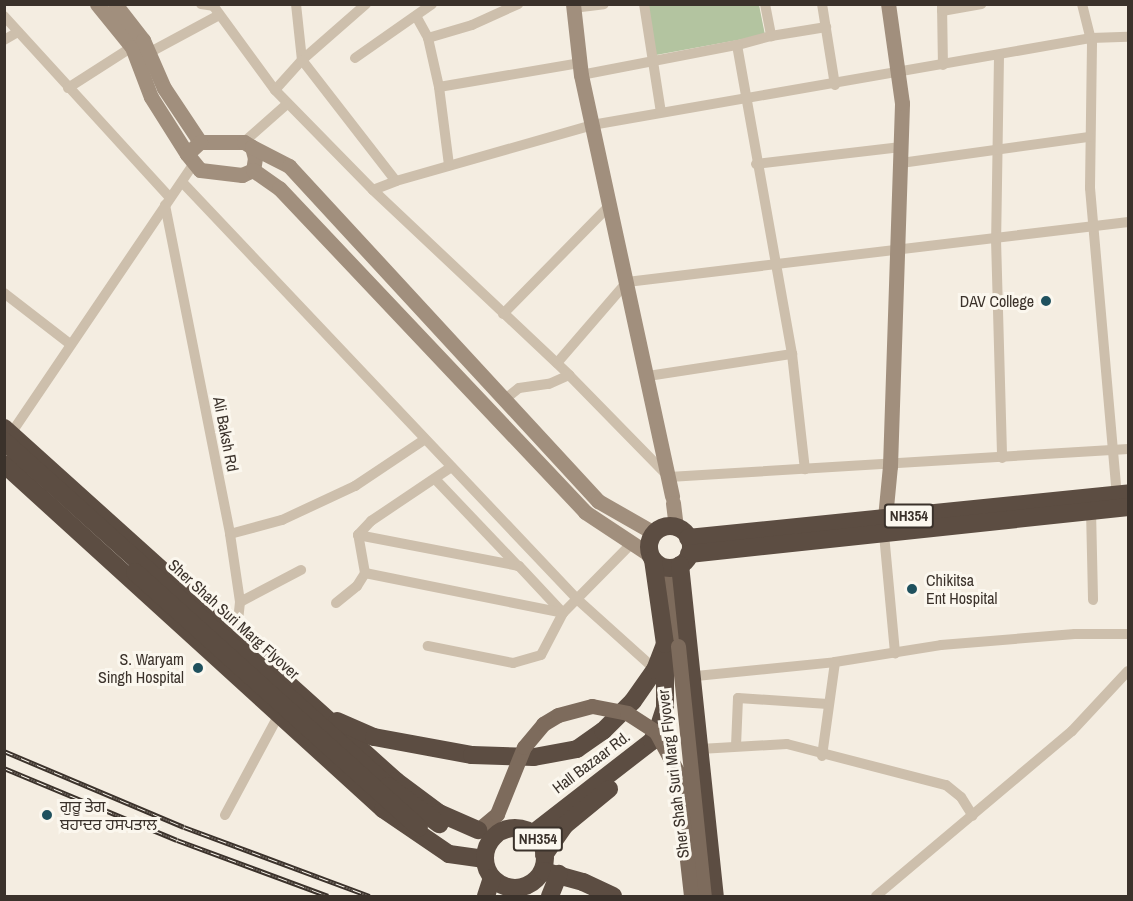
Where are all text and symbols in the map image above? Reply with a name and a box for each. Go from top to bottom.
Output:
place label: DAV College [960,291,1034,311]
marker: DAV College [1039,294,1053,308]
street label: Ali Baksh Rd [209,395,243,473]
road number: NH354 [884,504,934,528]
street label: Sher Shah Suri Marg Flyover [164,555,304,683]
place label: Chikitsa Ent Hospital [926,570,997,608]
marker: Chikitsa Ent Hospital [903,580,921,598]
place label: S. Waryam Singh Hospital [98,649,184,687]
marker: S. Waryam Singh Hospital [189,659,207,677]
street label: Sher Shah Suri Marg Flyover [653,689,693,859]
street label: Hall Bazaar Rd. [549,727,633,797]
place label: ਗੁਰੂ ਤੇਗ ਬਹਾਦਰ ਹਸਪਤਾਲ [60,796,157,834]
marker: ਗੁਰੂ ਤੇਗ ਬਹਾਦਰ ਹਸਪਤਾਲ [38,806,56,824]
road number: NH354 [512,827,564,851]

